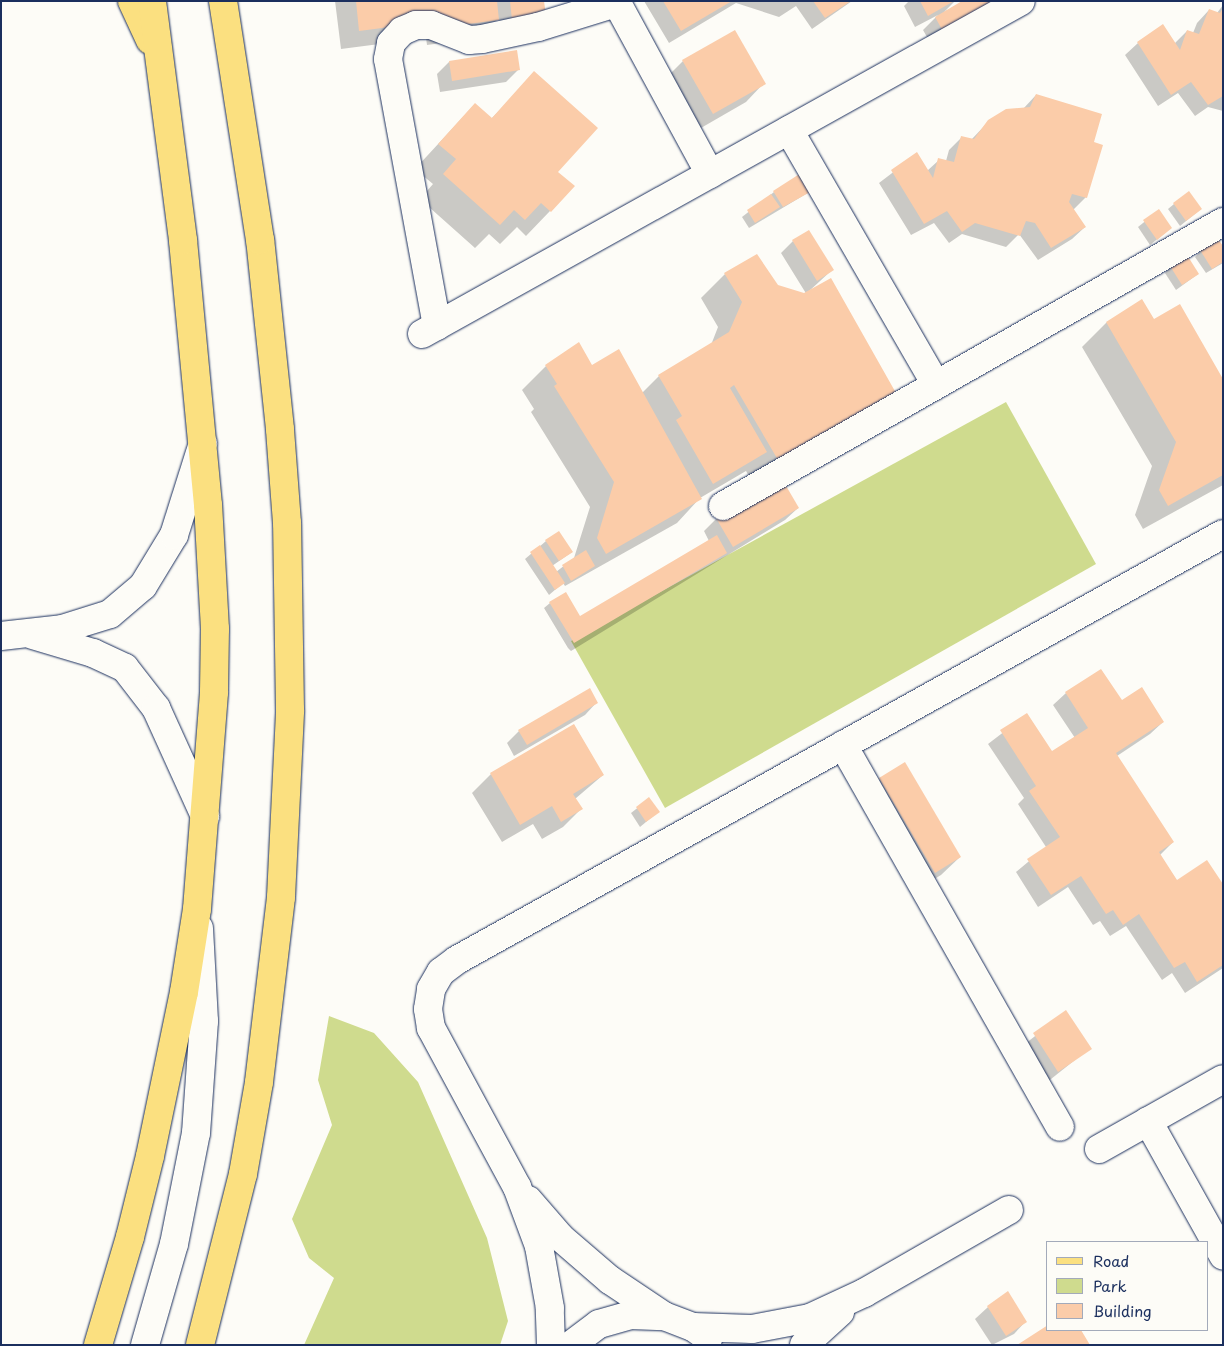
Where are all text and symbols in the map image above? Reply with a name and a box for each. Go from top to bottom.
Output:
legend [1046,1241,1209,1331]
text: Road [1093,1249,1129,1272]
text: Park [1093,1274,1127,1297]
text: Building [1093,1299,1152,1322]

